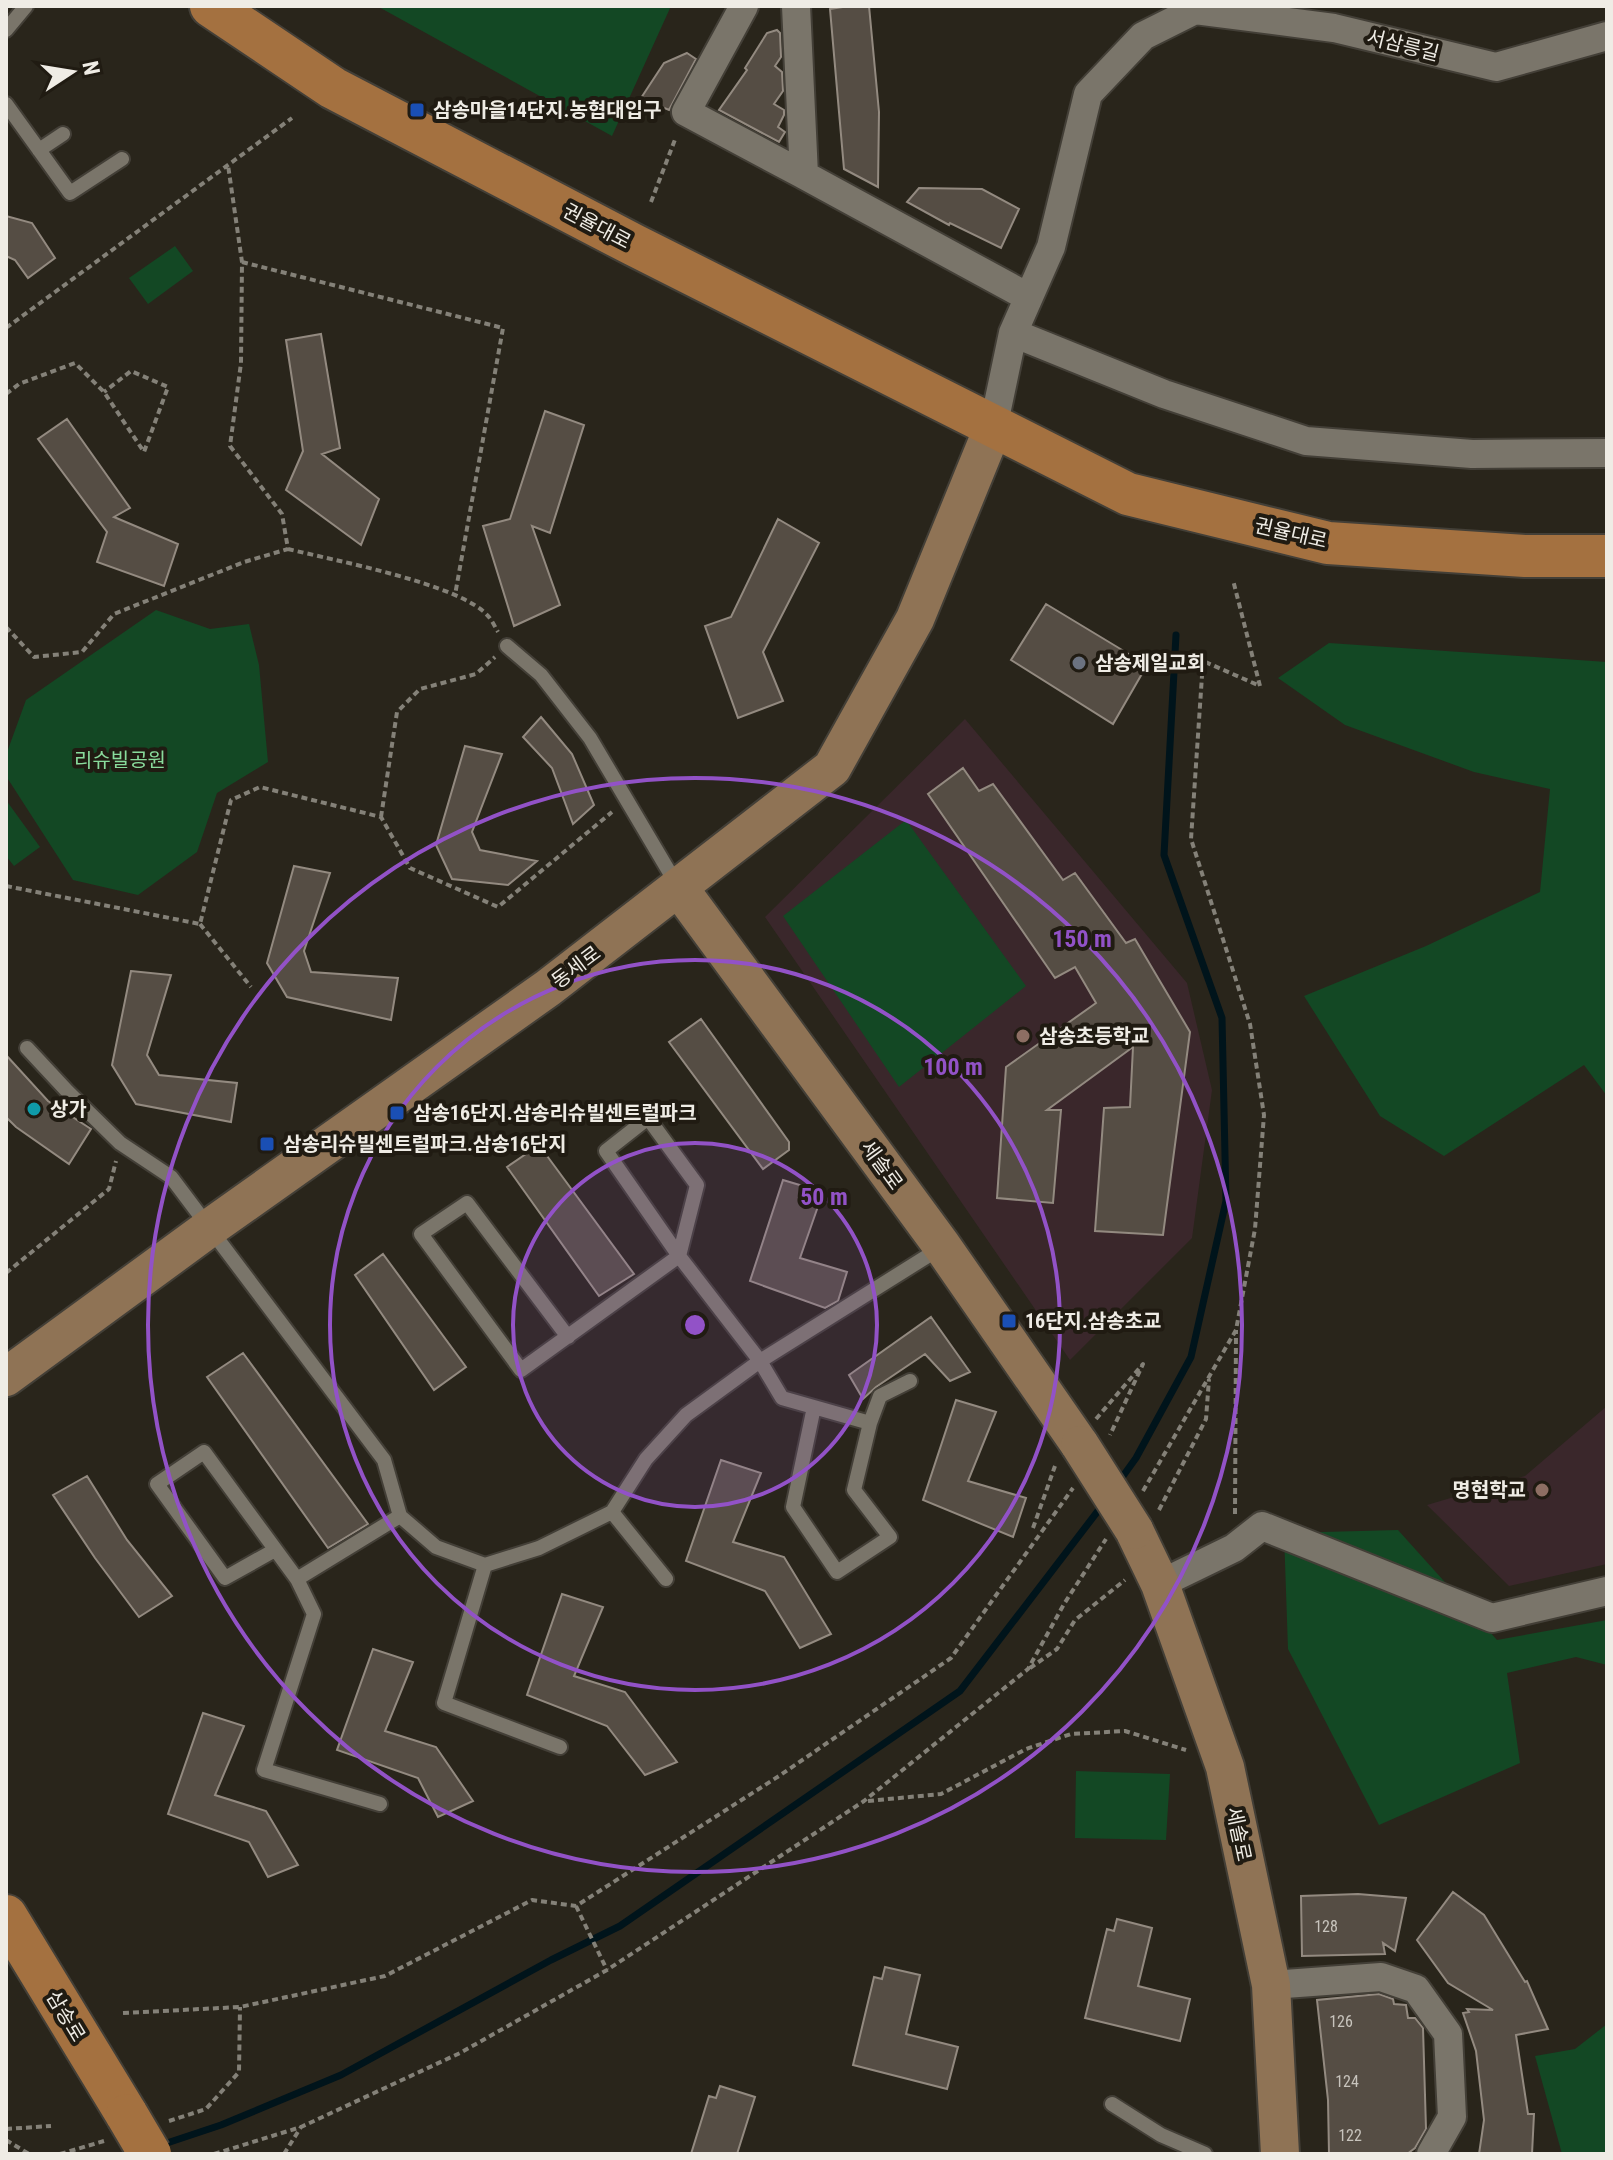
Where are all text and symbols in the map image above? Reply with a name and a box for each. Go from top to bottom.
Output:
street label: 서삼릉길 [1364,24,1442,66]
north arrow [32,32,112,112]
text: N [77,59,105,77]
place label: 삼송마을14단지.농협대입구 [433,98,661,122]
marker: 삼송마을14단지.농협대입구 [408,101,426,119]
street label: 권율대로 [559,198,635,254]
street label: 권율대로 [1252,513,1330,553]
place label: 삼송제일교회 [1095,651,1205,675]
marker: 삼송제일교회 [1070,654,1088,672]
park label: 리슈빌공원 [74,748,166,772]
text: 150 m [1052,925,1112,953]
street label: 동세로 [547,941,605,993]
place label: 삼송초등학교 [1039,1024,1149,1048]
marker: 삼송초등학교 [1014,1027,1032,1045]
text: 100 m [923,1053,983,1081]
place label: 상가 [50,1097,87,1121]
marker: 상가 [25,1100,43,1118]
place label: 삼송16단지.삼송리슈빌센트럴파크 [413,1101,697,1125]
marker: 삼송16단지.삼송리슈빌센트럴파크 [388,1104,406,1122]
place label: 삼송리슈빌센트럴파크.삼송16단지 [283,1132,567,1156]
marker: 삼송리슈빌센트럴파크.삼송16단지 [258,1135,276,1153]
street label: 세솔로 [856,1136,908,1194]
text: 50 m [800,1183,848,1211]
place label: 16단지.삼송초교 [1025,1309,1161,1333]
centre of rings [681,1311,709,1339]
marker: 16단지.삼송초교 [1000,1312,1018,1330]
place label: 명현학교 [1452,1478,1526,1502]
marker: 명현학교 [1533,1481,1551,1499]
street label: 세솔로 [1222,1805,1256,1863]
house number: 128 [1314,1917,1338,1936]
street label: 삼송로 [41,1986,91,2046]
house number: 126 [1329,2012,1353,2031]
house number: 124 [1335,2072,1359,2091]
house number: 122 [1338,2126,1362,2145]

